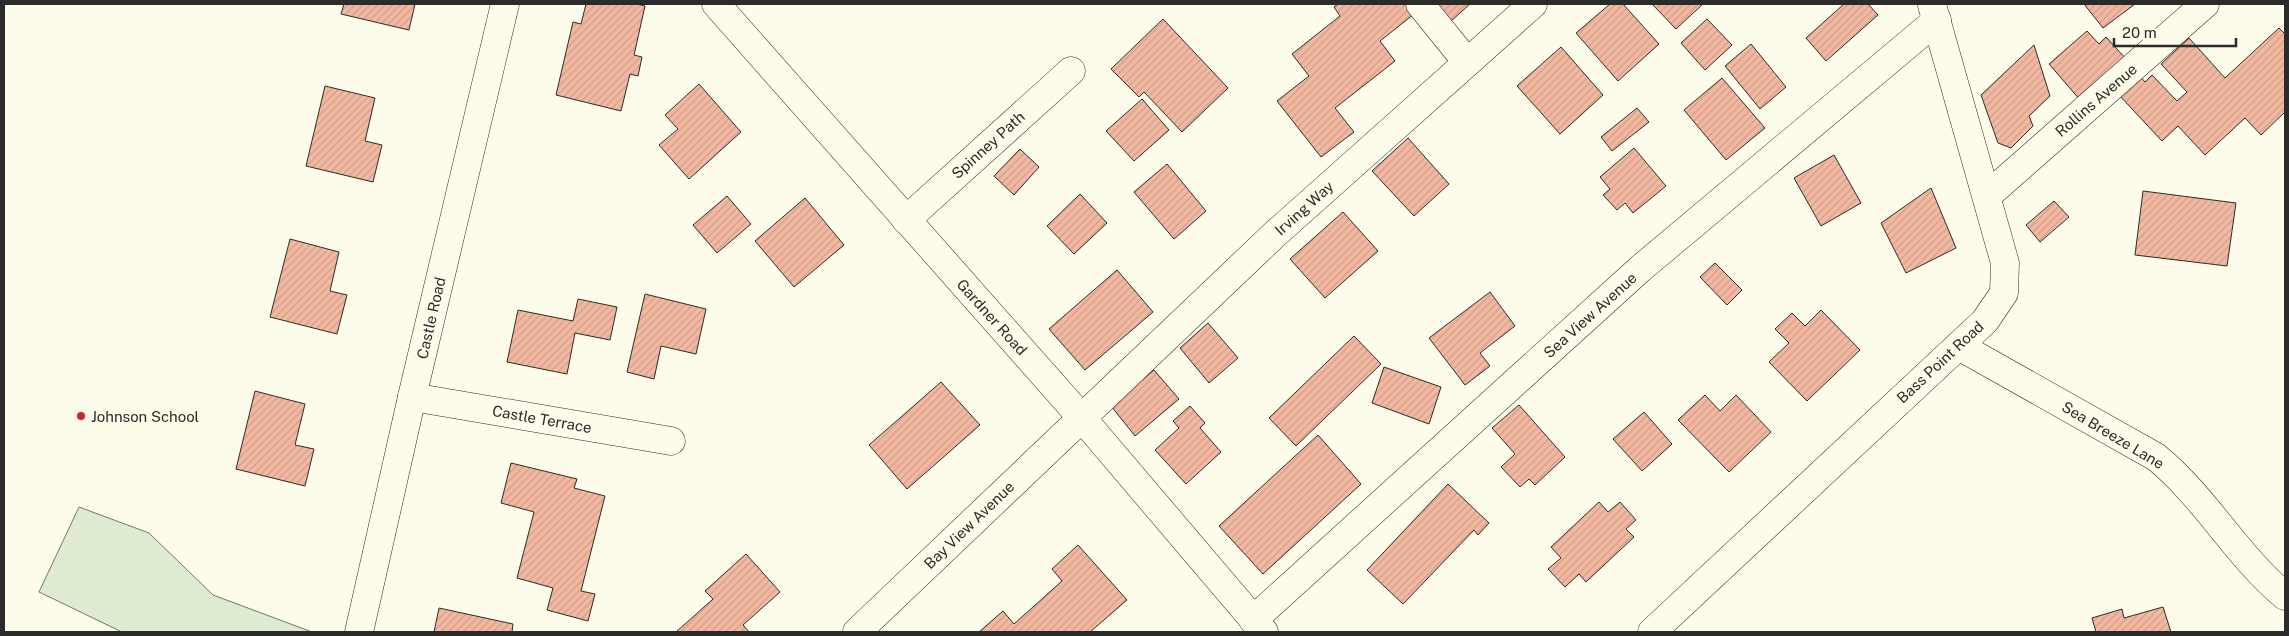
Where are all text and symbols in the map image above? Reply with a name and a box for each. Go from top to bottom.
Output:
scale bar [2114,15,2236,47]
text: 20 m [2122,24,2157,41]
street label: Rollins Avenue [2052,60,2140,140]
street label: Spinney Path [948,108,1028,182]
street label: Irving Way [1271,177,1337,239]
street label: Sea View Avenue [1540,269,1640,361]
street label: Castle Road [413,275,449,361]
street label: Gardner Road [953,276,1031,358]
street label: Bass Point Road [1893,318,1987,406]
street label: Sea Breeze Lane [2059,398,2167,472]
street label: Castle Terrace [491,402,593,436]
place label: Johnson School [91,408,199,425]
marker: Johnson School [75,410,87,422]
street label: Bay View Avenue [921,478,1017,572]

